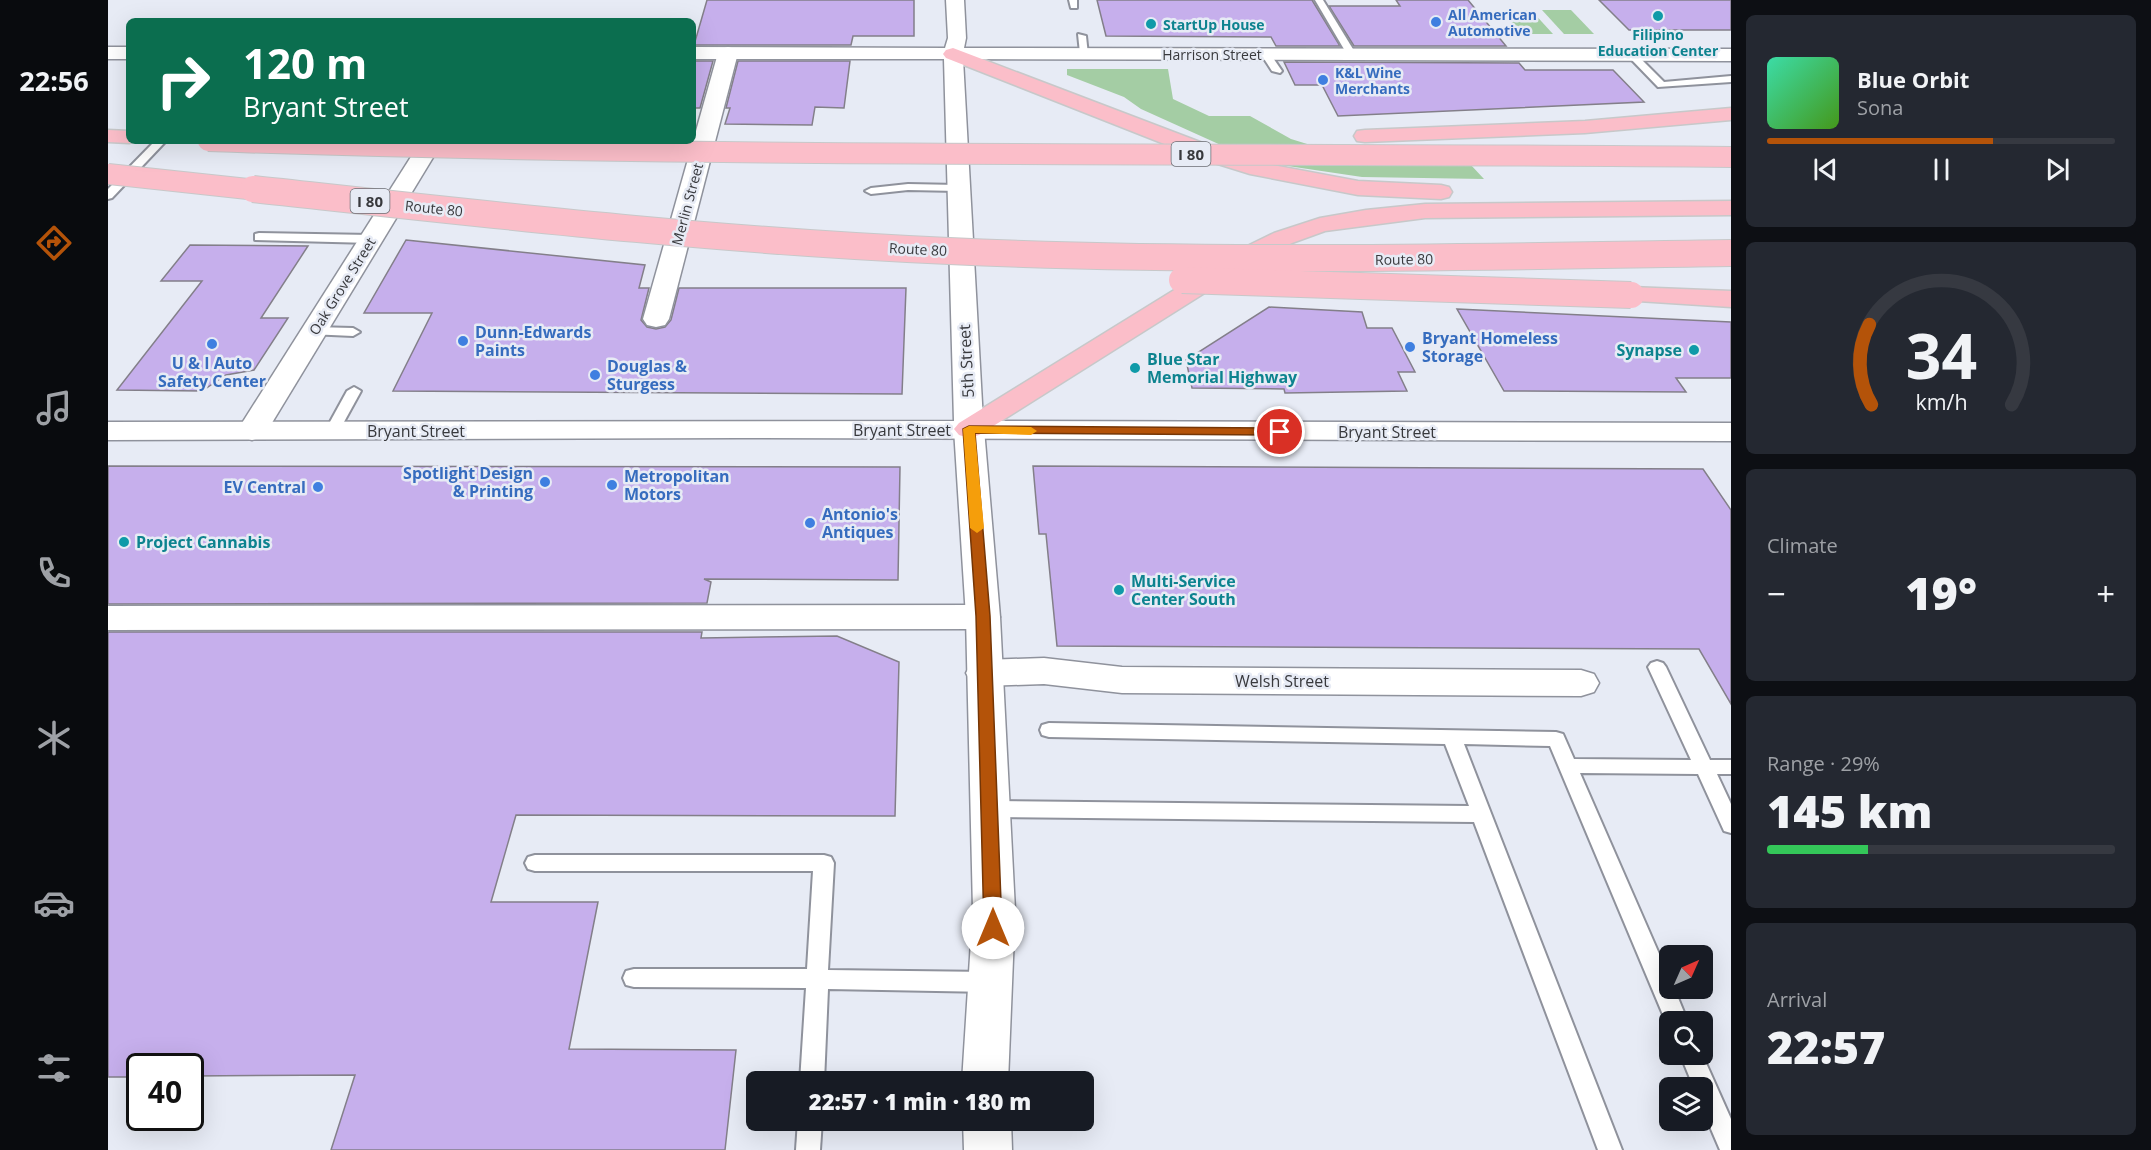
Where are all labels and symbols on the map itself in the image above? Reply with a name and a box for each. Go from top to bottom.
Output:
place label: All American Automotive [1448,5,1537,40]
marker: Filipino Education Center [1651,9,1665,23]
place label: StartUp House [1163,15,1265,34]
marker: All American Automotive [1429,15,1443,29]
marker: StartUp House [1144,17,1158,31]
place label: Filipino Education Center [1598,25,1719,60]
street label: Harrison Street [1162,45,1262,64]
place label: K&L Wine Merchants [1335,63,1410,98]
marker: K&L Wine Merchants [1316,73,1330,87]
road number: I 80 [1172,142,1210,166]
street label: Merlin Street [667,161,707,247]
road number: I 80 [350,189,390,213]
street label: Route 80 [404,196,464,220]
street label: Oak Grove Street [304,234,380,338]
street label: Route 80 [888,238,948,260]
street label: Route 80 [1375,249,1433,269]
place label: Dunn-Edwards Paints [475,321,591,361]
street label: 5th Street [953,323,979,398]
place label: Bryant Homeless Storage [1422,327,1558,367]
marker: Dunn-Edwards Paints [456,334,470,348]
marker: U & I Auto Safety Center [205,337,219,351]
place label: Synapse [1616,339,1682,361]
marker: Bryant Homeless Storage [1403,340,1417,354]
marker: Synapse [1687,343,1701,357]
place label: Blue Star Memorial Highway [1147,348,1298,388]
place label: U & I Auto Safety Center [158,352,266,392]
place label: Douglas & Sturgess [607,355,687,395]
marker: Blue Star Memorial Highway [1128,361,1142,375]
marker: Douglas & Sturgess [588,368,602,382]
pin [1254,406,1305,457]
street label: Bryant Street [853,419,951,441]
street label: Bryant Street [367,420,465,442]
street label: Bryant Street [1338,421,1436,443]
place label: Spotlight Design & Printing [403,462,533,502]
place label: Metropolitan Motors [624,465,730,505]
marker: Spotlight Design & Printing [538,475,552,489]
place label: EV Central [224,476,306,498]
marker: Metropolitan Motors [605,478,619,492]
marker: EV Central [311,480,325,494]
place label: Antonio's Antiques [822,503,898,543]
marker: Antonio's Antiques [803,516,817,530]
place label: Project Cannabis [136,531,270,553]
marker: Project Cannabis [117,535,131,549]
place label: Multi-Service Center South [1131,570,1236,610]
marker: Multi-Service Center South [1112,583,1126,597]
street label: Welsh Street [1235,670,1329,692]
position arrow [961,896,1025,960]
north arrow [1659,945,1713,999]
speed limit sign: 40 [126,1053,204,1131]

